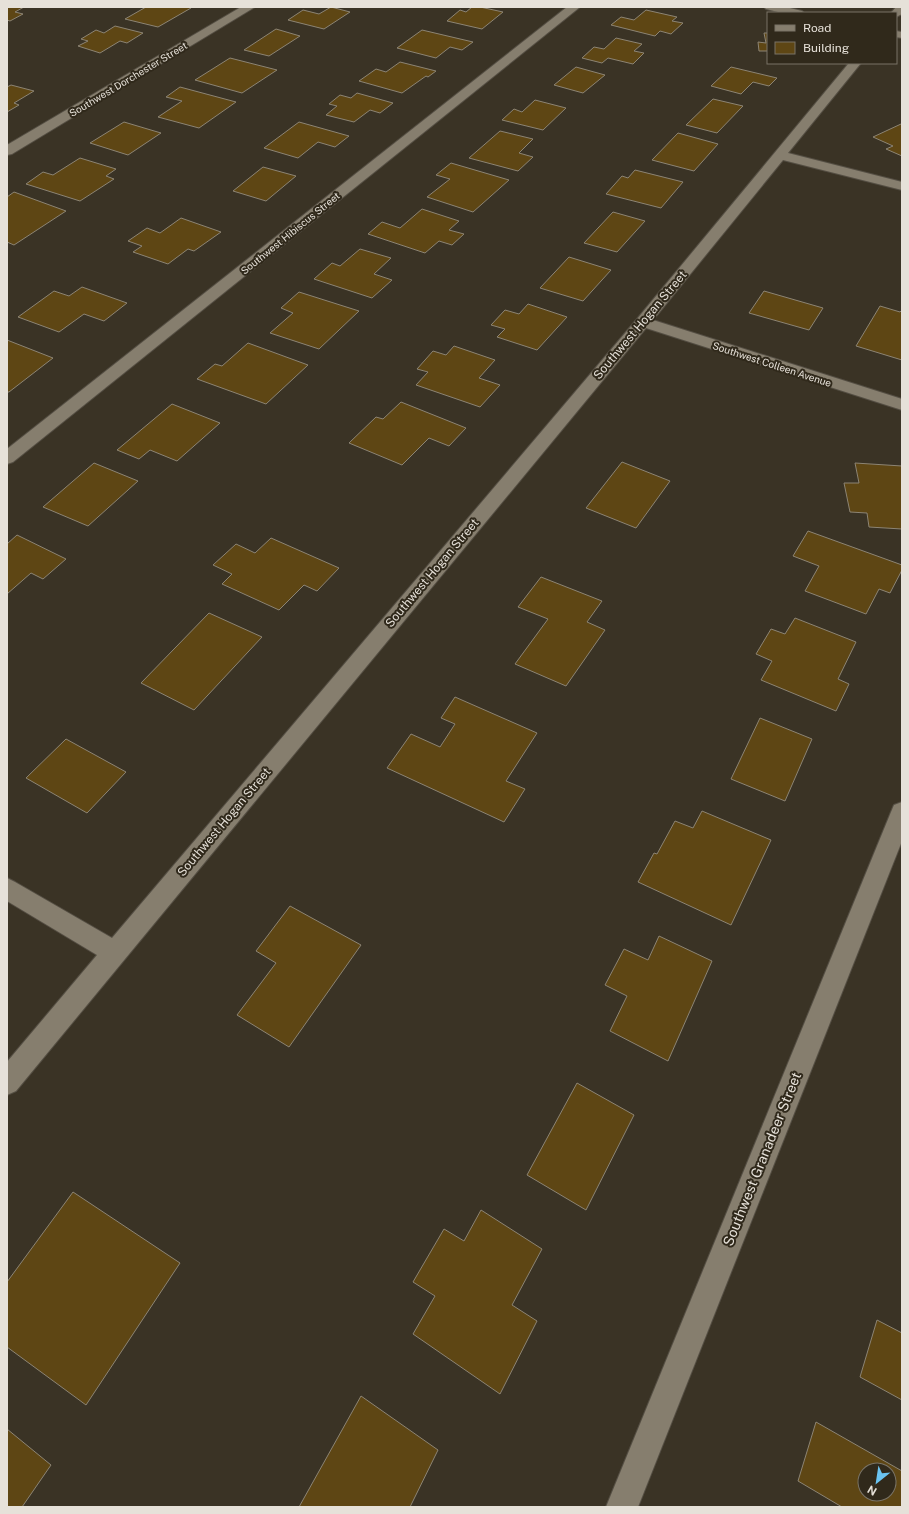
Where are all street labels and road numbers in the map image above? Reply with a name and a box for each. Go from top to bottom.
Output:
street label: Southwest Dorchester Street [67,39,189,119]
street label: Southwest Hibiscus Street [238,189,342,277]
street label: Southwest Hogan Street [590,268,690,382]
street label: Southwest Colleen Avenue [711,339,833,389]
street label: Southwest Hogan Street [382,516,482,630]
street label: Southwest Hogan Street [174,765,274,879]
street label: Southwest Granadeer Street [720,1070,804,1248]

